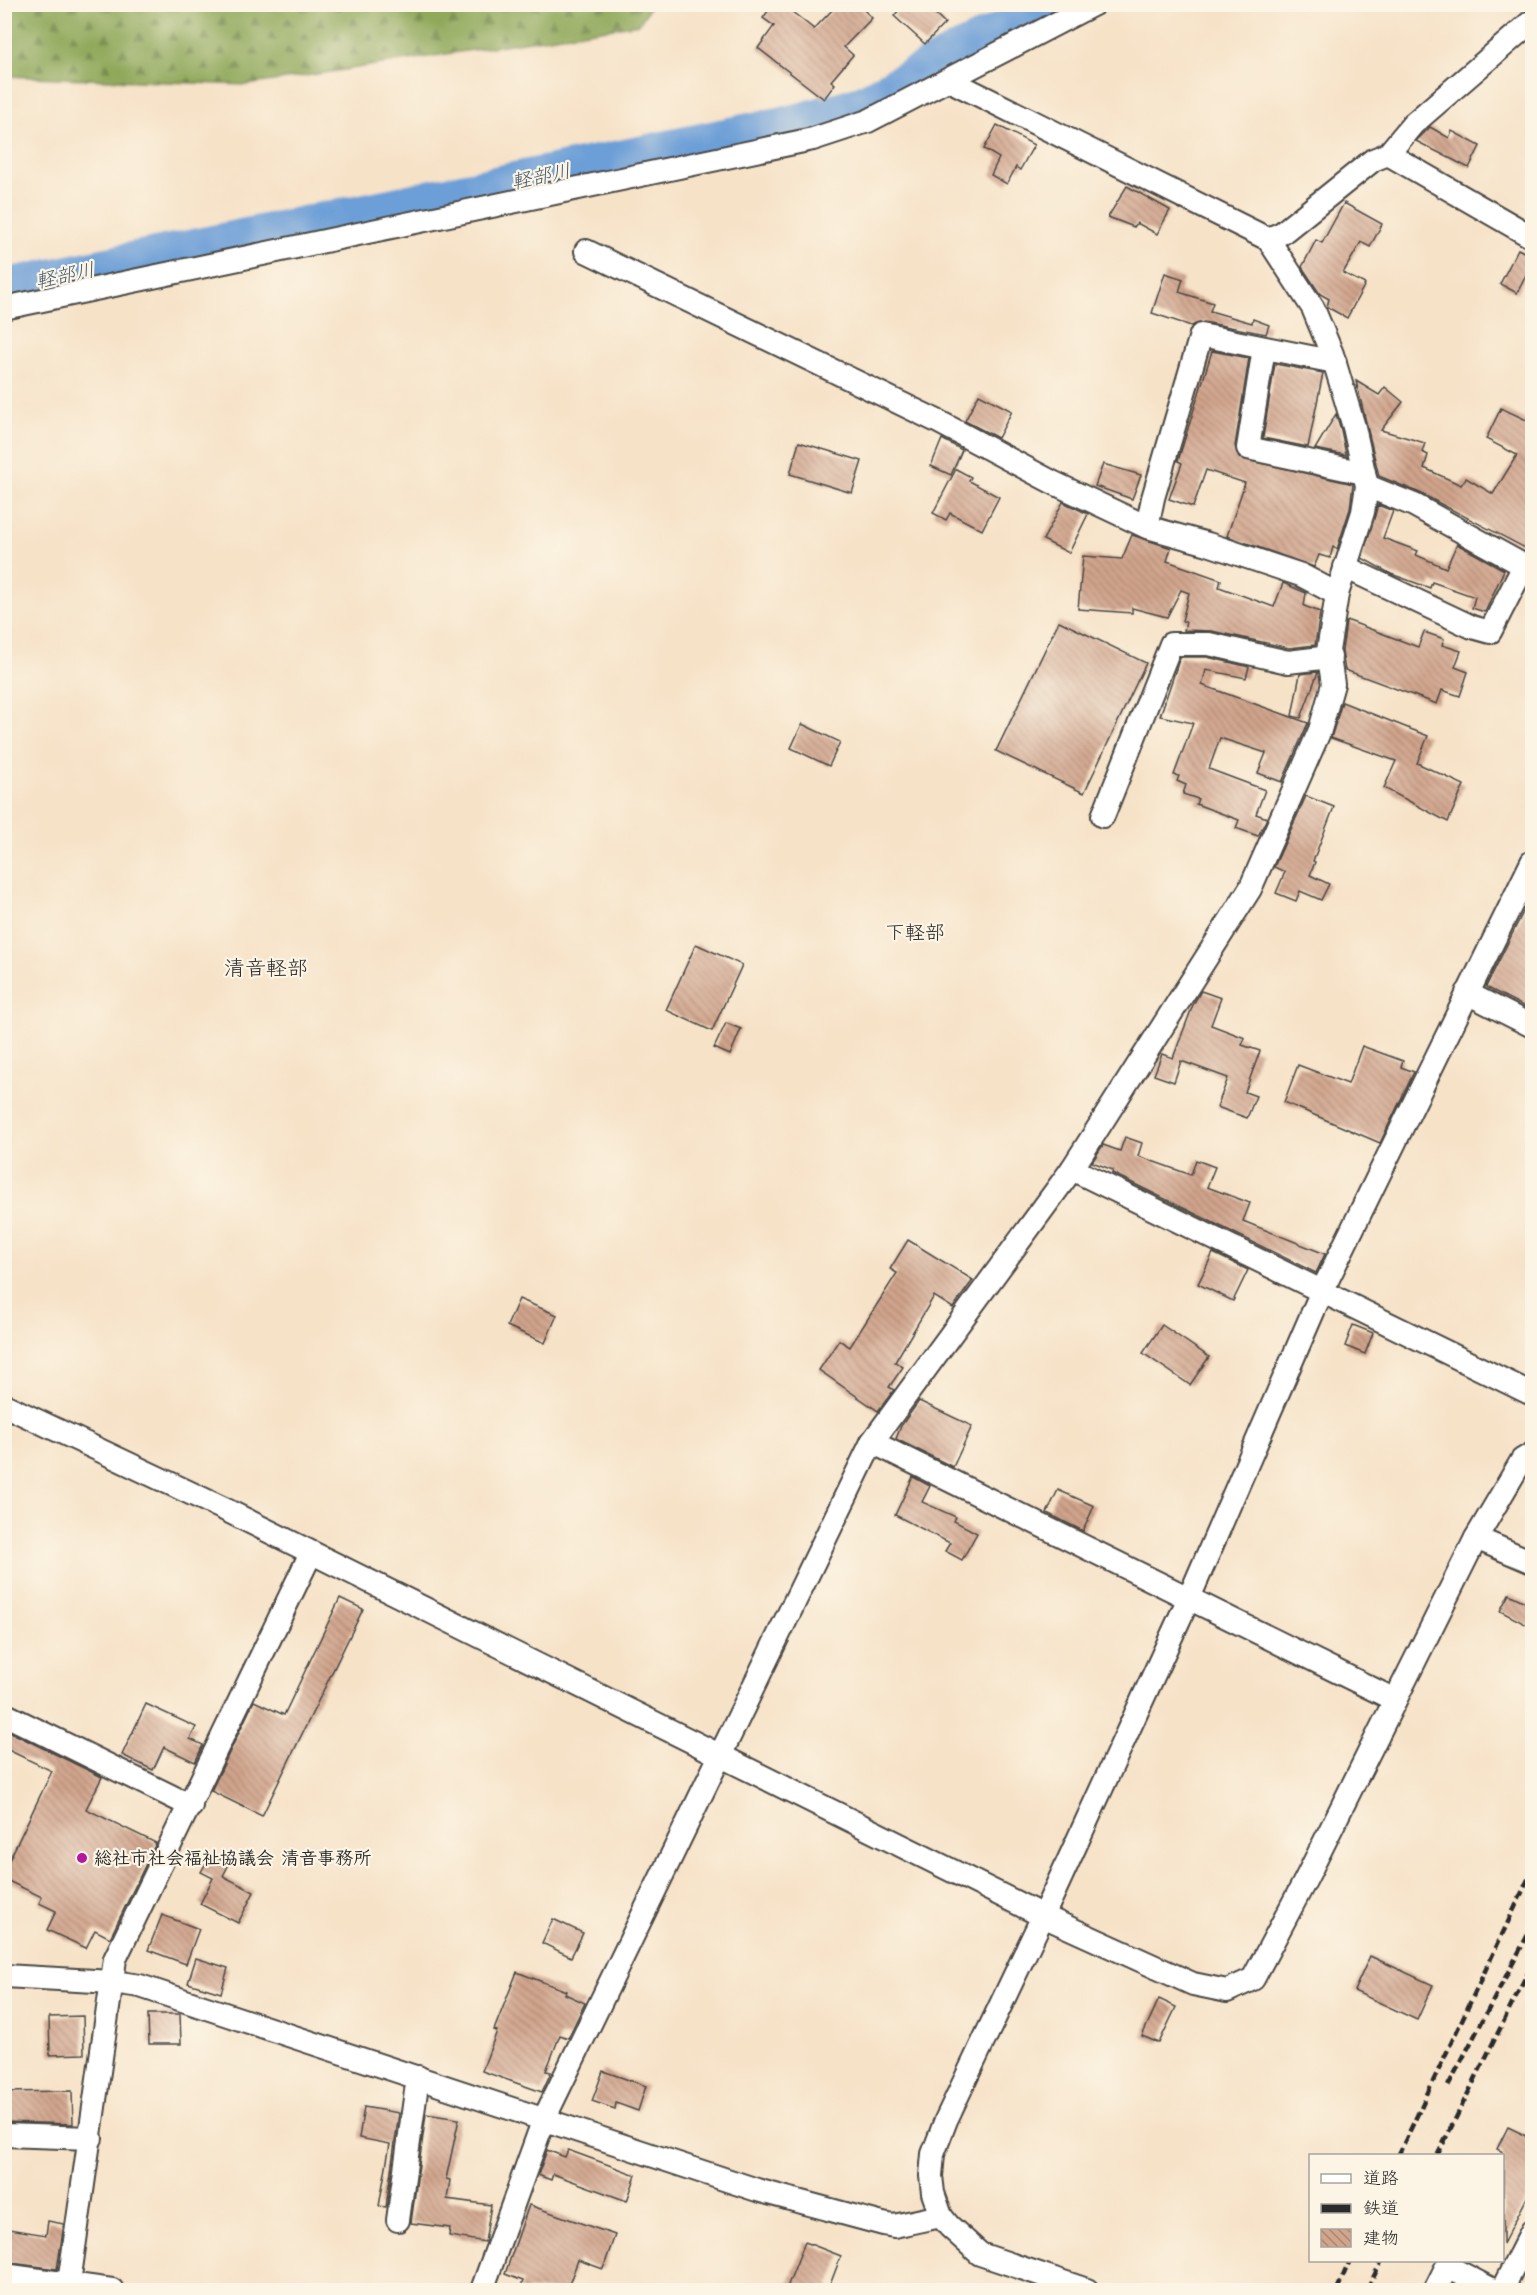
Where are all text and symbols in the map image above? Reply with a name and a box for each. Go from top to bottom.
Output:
water label: 軽部川 [509,157,573,197]
water label: 軽部川 [33,256,97,296]
district label: 下軽部 [885,919,945,947]
district label: 清音軽部 [224,954,308,983]
place label: 総社市社会福祉協議会 清音事務所 [94,1846,371,1871]
marker: 総社市社会福祉協議会 清音事務所 [75,1851,89,1865]
legend [1309,2154,1504,2262]
text: 道路 [1363,2166,1399,2191]
text: 鉄道 [1363,2196,1399,2221]
text: 建物 [1363,2226,1399,2251]

